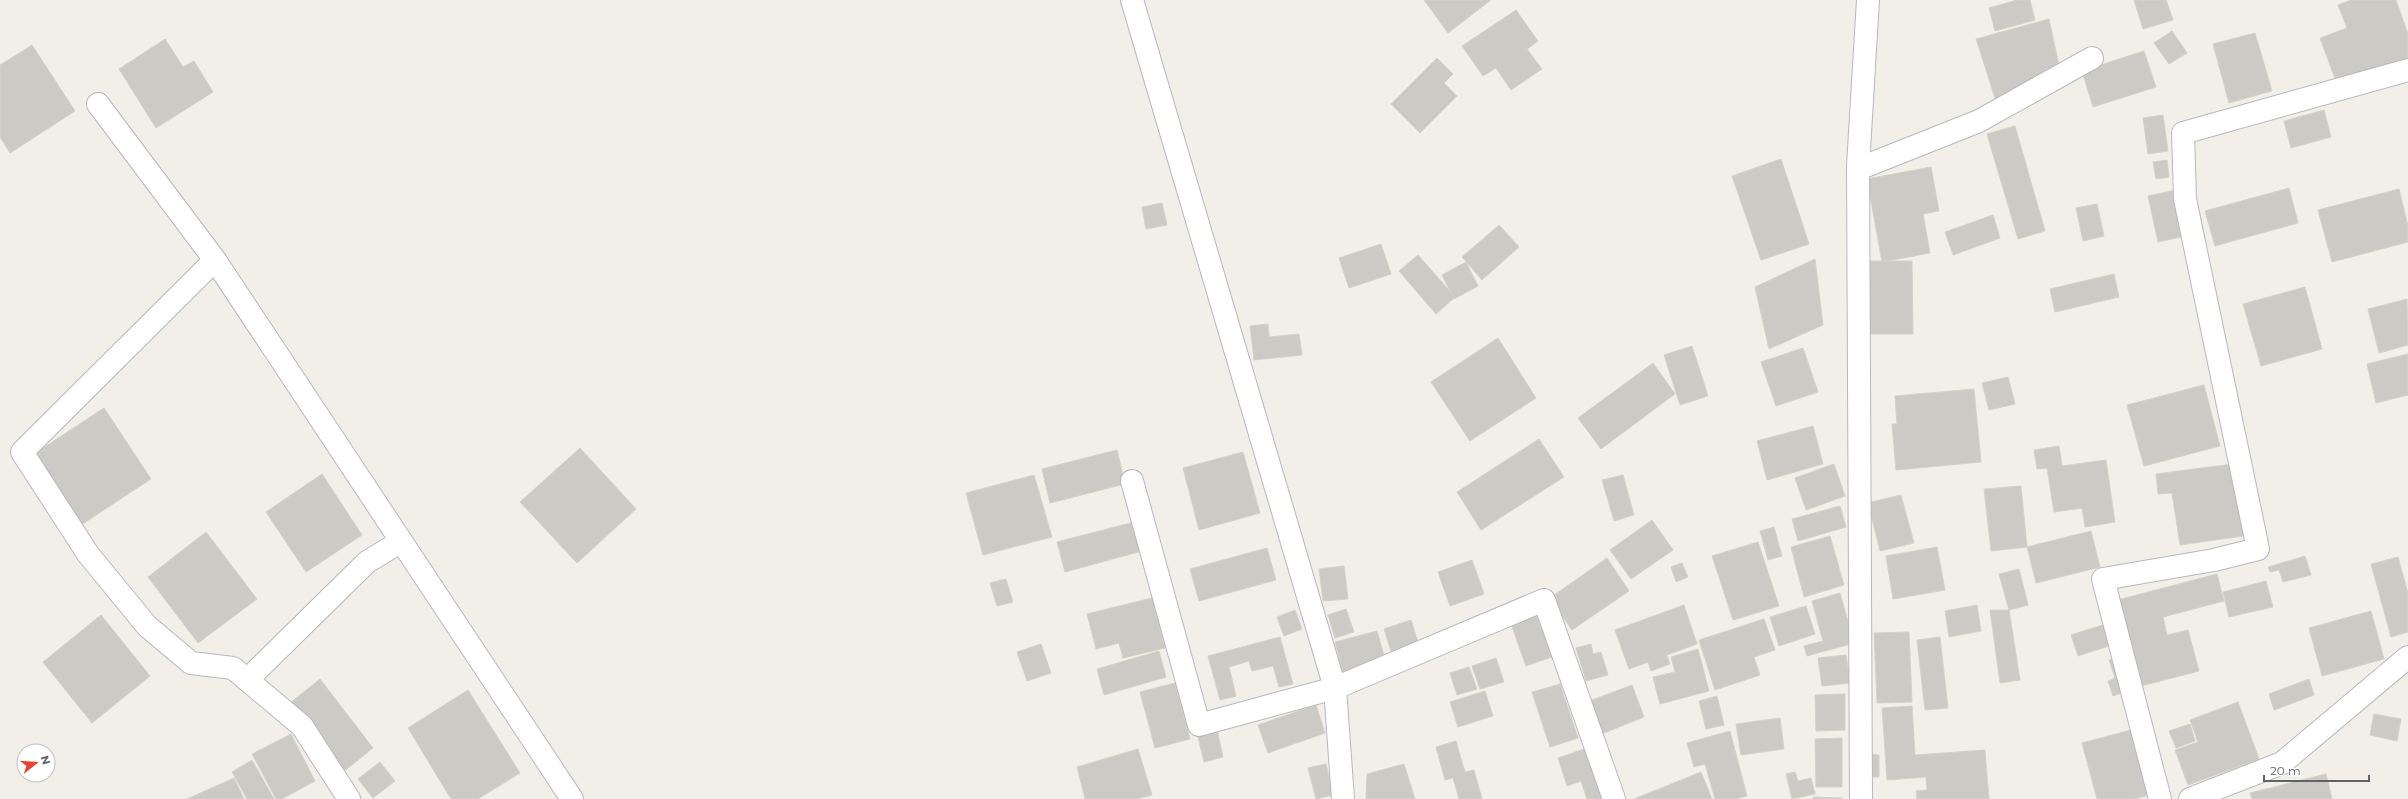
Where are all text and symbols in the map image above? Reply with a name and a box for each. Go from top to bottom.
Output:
north arrow [16,743,56,783]
text: N [38,754,54,766]
scale bar [2264,757,2369,783]
text: 20 m [2270,763,2301,778]

